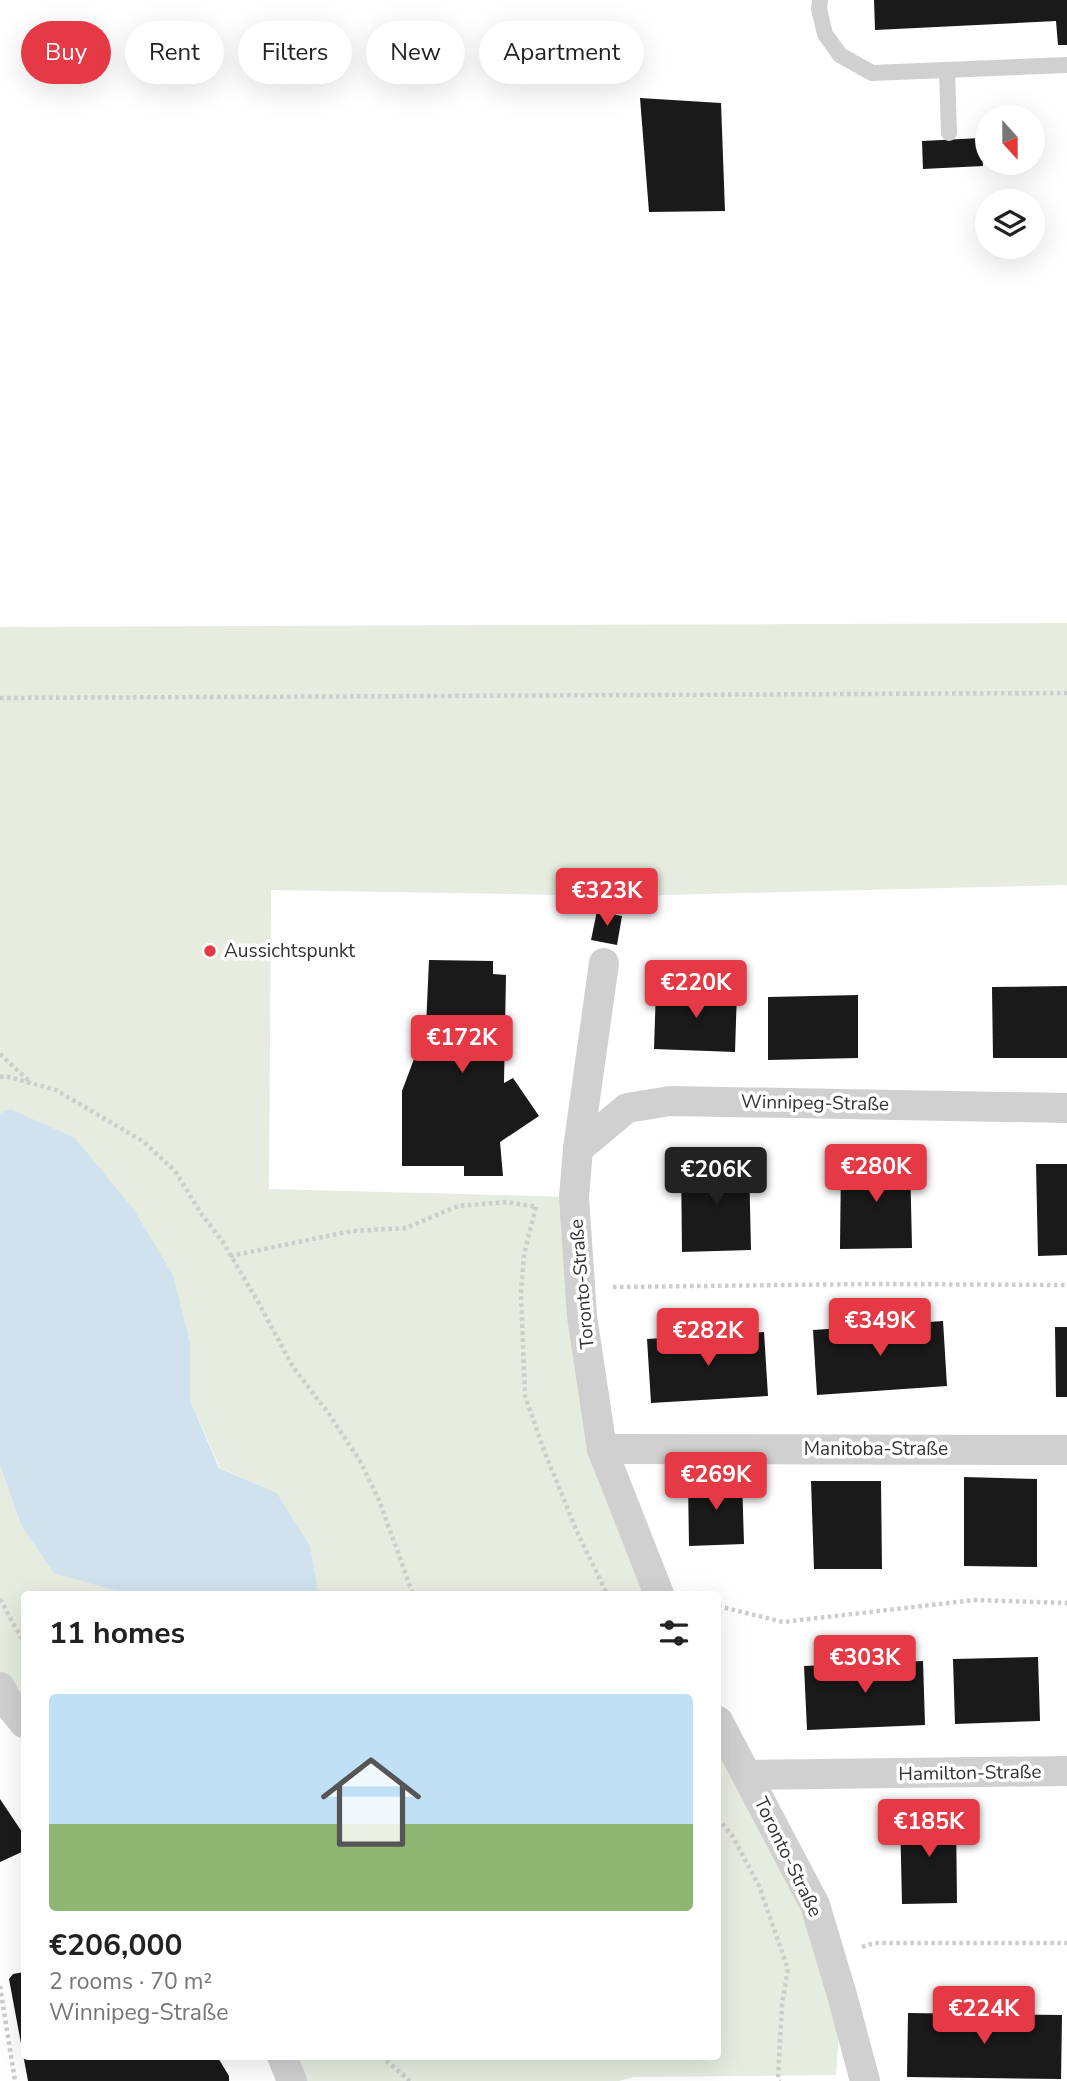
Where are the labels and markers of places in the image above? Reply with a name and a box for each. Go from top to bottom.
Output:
pin: €323K [558,869,656,928]
place label: Aussichtspunkt [224,938,355,964]
marker: Aussichtspunkt [202,943,218,959]
pin: €220K [647,960,745,1020]
pin: €172K [413,1016,511,1075]
pin: €280K [827,1144,925,1204]
pin: €206K [667,1148,765,1207]
pin: €349K [831,1298,929,1358]
pin: €282K [659,1308,757,1368]
pin: €269K [667,1452,765,1512]
pin: €303K [816,1636,914,1695]
pin: €185K [880,1800,978,1859]
pin: €224K [935,1986,1033,2046]

